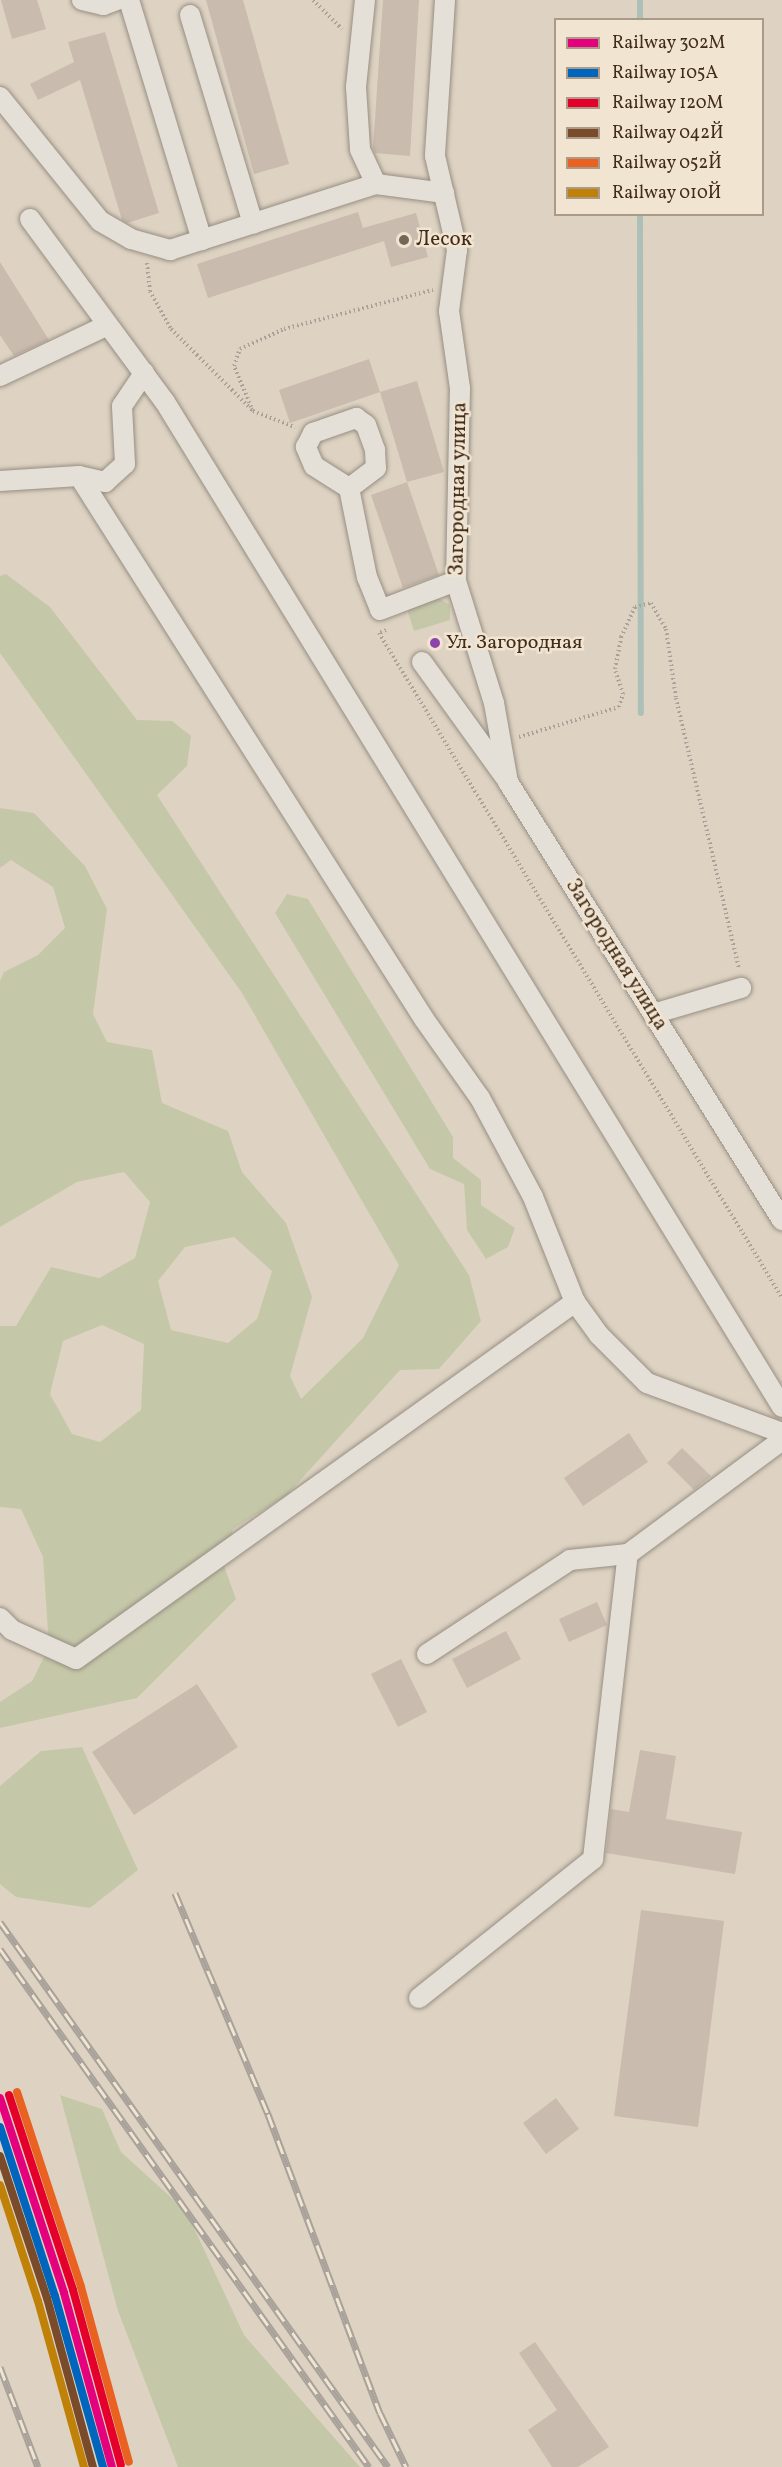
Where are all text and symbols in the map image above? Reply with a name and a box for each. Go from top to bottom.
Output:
legend [554,18,764,216]
text: Railway 302М [612,31,725,56]
text: Railway 105А [612,61,718,86]
text: Railway 120М [612,91,723,116]
text: Railway 042Й [612,121,724,146]
text: Railway 052Й [612,151,722,176]
text: Railway 010Й [612,181,721,206]
place label: Лесок [416,227,472,253]
marker: Лесок [397,233,411,247]
street label: Загородная улица [445,402,473,576]
place label: Ул. Загородная [446,631,582,655]
marker: Ул. Загородная [429,637,441,649]
street label: Загородная улица [559,874,673,1036]

